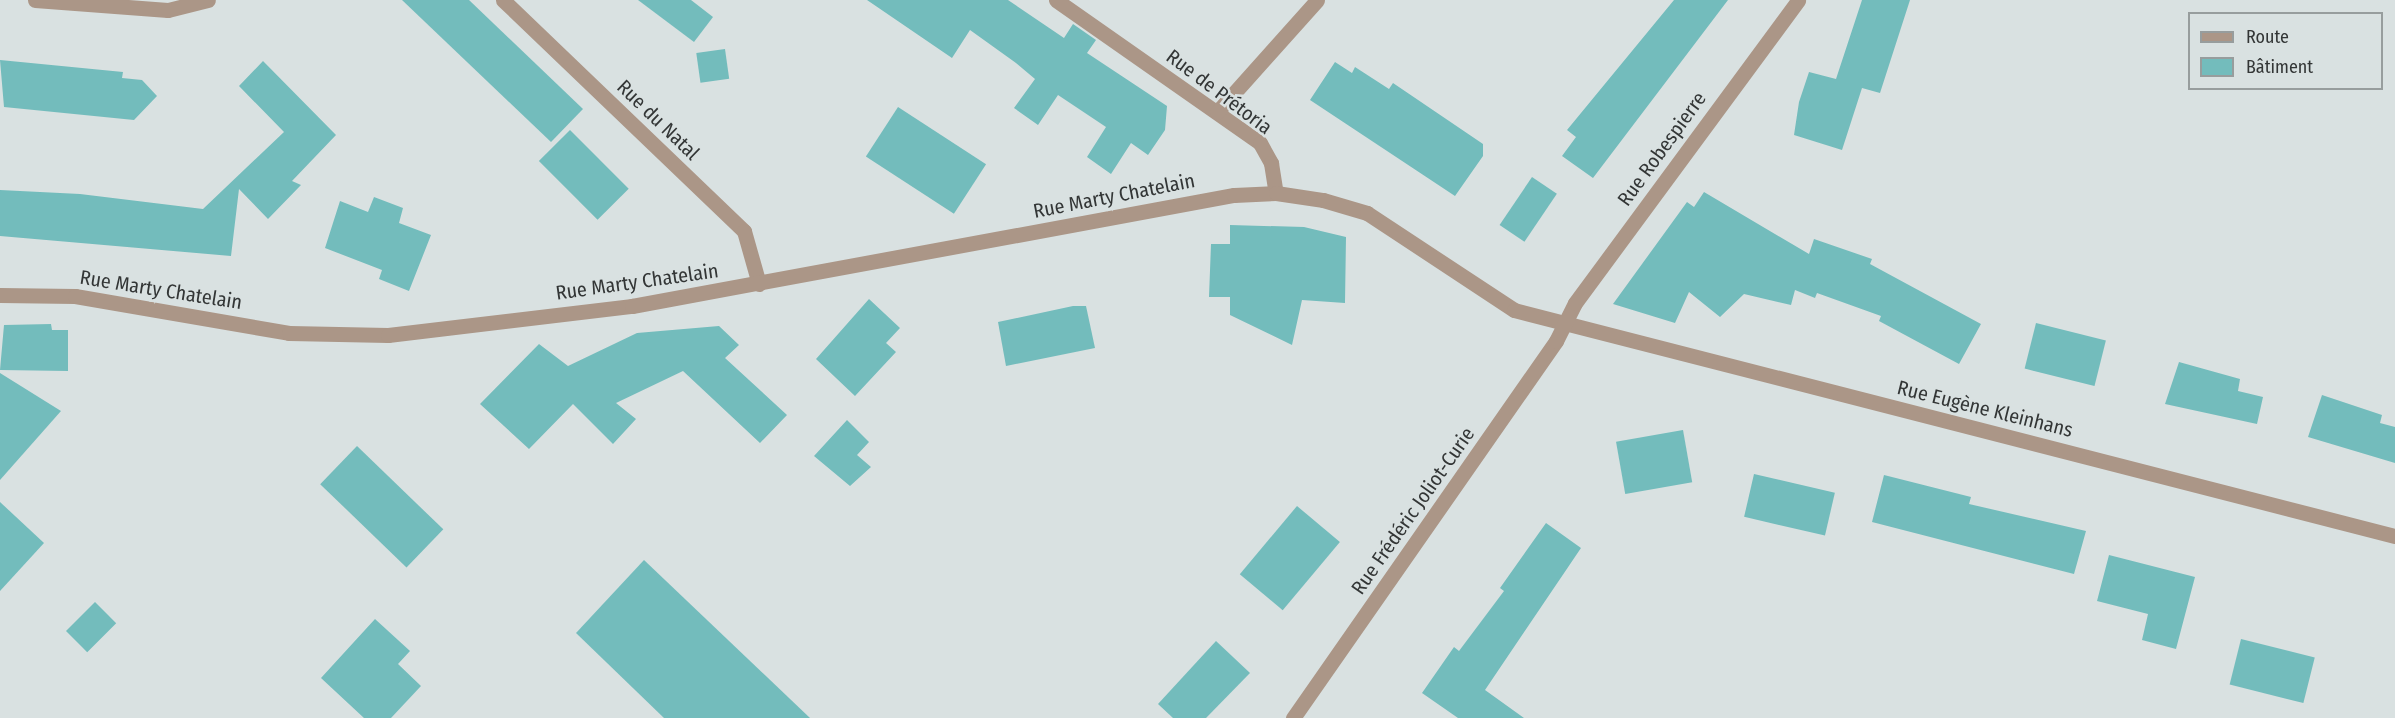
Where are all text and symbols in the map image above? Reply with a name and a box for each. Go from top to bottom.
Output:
legend [2188,12,2383,90]
text: Route [2246,26,2289,48]
street label: Rue de Prétoria [1161,44,1277,140]
text: Bâtiment [2246,56,2313,78]
street label: Rue du Natal [612,75,704,165]
street label: Rue Robespierre [1613,87,1711,211]
street label: Rue Marty Chatelain [1031,169,1197,223]
street label: Rue Marty Chatelain [554,259,720,305]
street label: Rue Marty Chatelain [78,265,244,315]
street label: Rue Eugène Kleinhans [1895,376,2075,442]
street label: Rue Frédéric Joliot-Curie [1346,423,1480,599]

